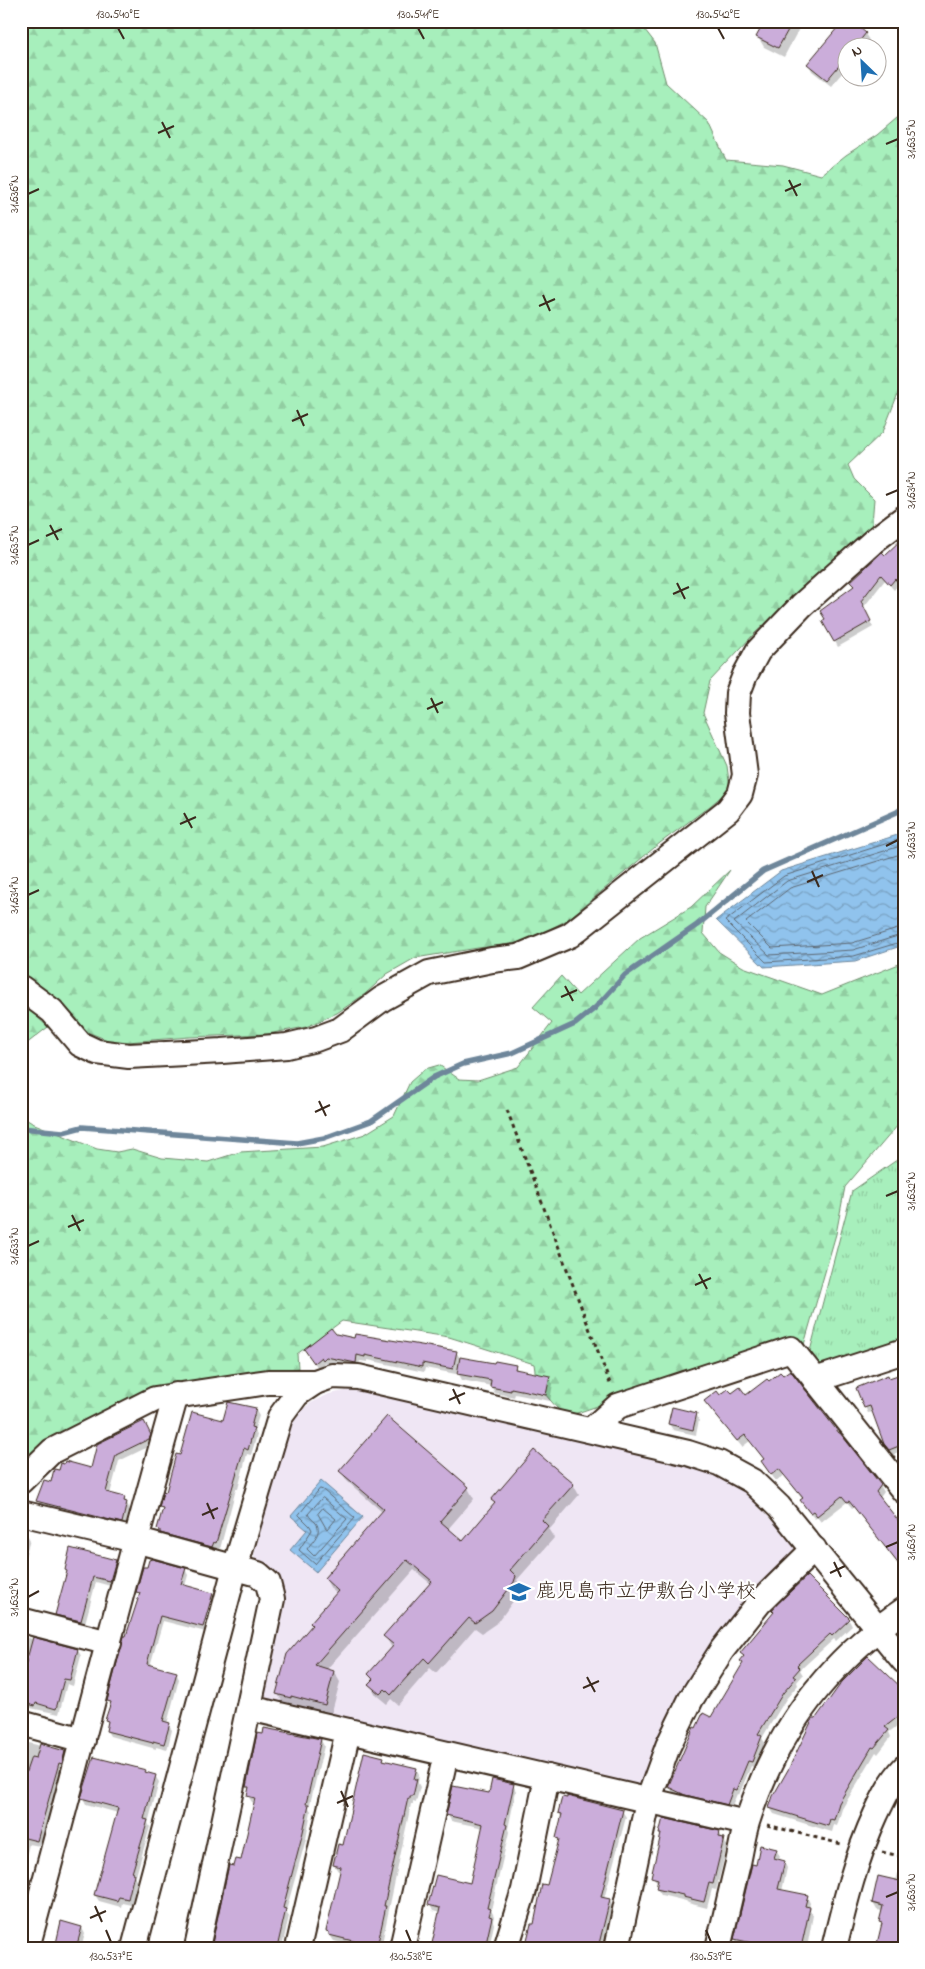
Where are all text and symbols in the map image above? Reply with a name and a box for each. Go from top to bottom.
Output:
text: 130.540°E [96,6,140,24]
text: 130.541°E [397,6,439,24]
text: 130.542°E [696,6,740,24]
north arrow [838,38,888,88]
text: N [848,40,866,63]
text: 31.635°N [903,119,921,159]
text: 31.636°N [6,175,24,213]
text: 31.634°N [903,471,921,509]
text: 31.635°N [6,525,24,565]
text: 31.633°N [903,821,921,859]
text: 31.634°N [6,876,24,914]
text: 31.632°N [903,1172,921,1210]
text: 31.633°N [6,1227,24,1265]
text: 31.631°N [903,1524,921,1560]
text: 31.632°N [6,1578,24,1616]
place label: 鹿児島市立伊敷台小学校 [536,1578,756,1607]
school or university icon: 鹿児島市立伊敷台小学校 [506,1579,532,1605]
text: 31.630°N [903,1873,921,1911]
text: 130.537°E [89,1948,133,1966]
text: 130.538°E [389,1948,433,1966]
text: 130.539°E [690,1948,732,1966]

